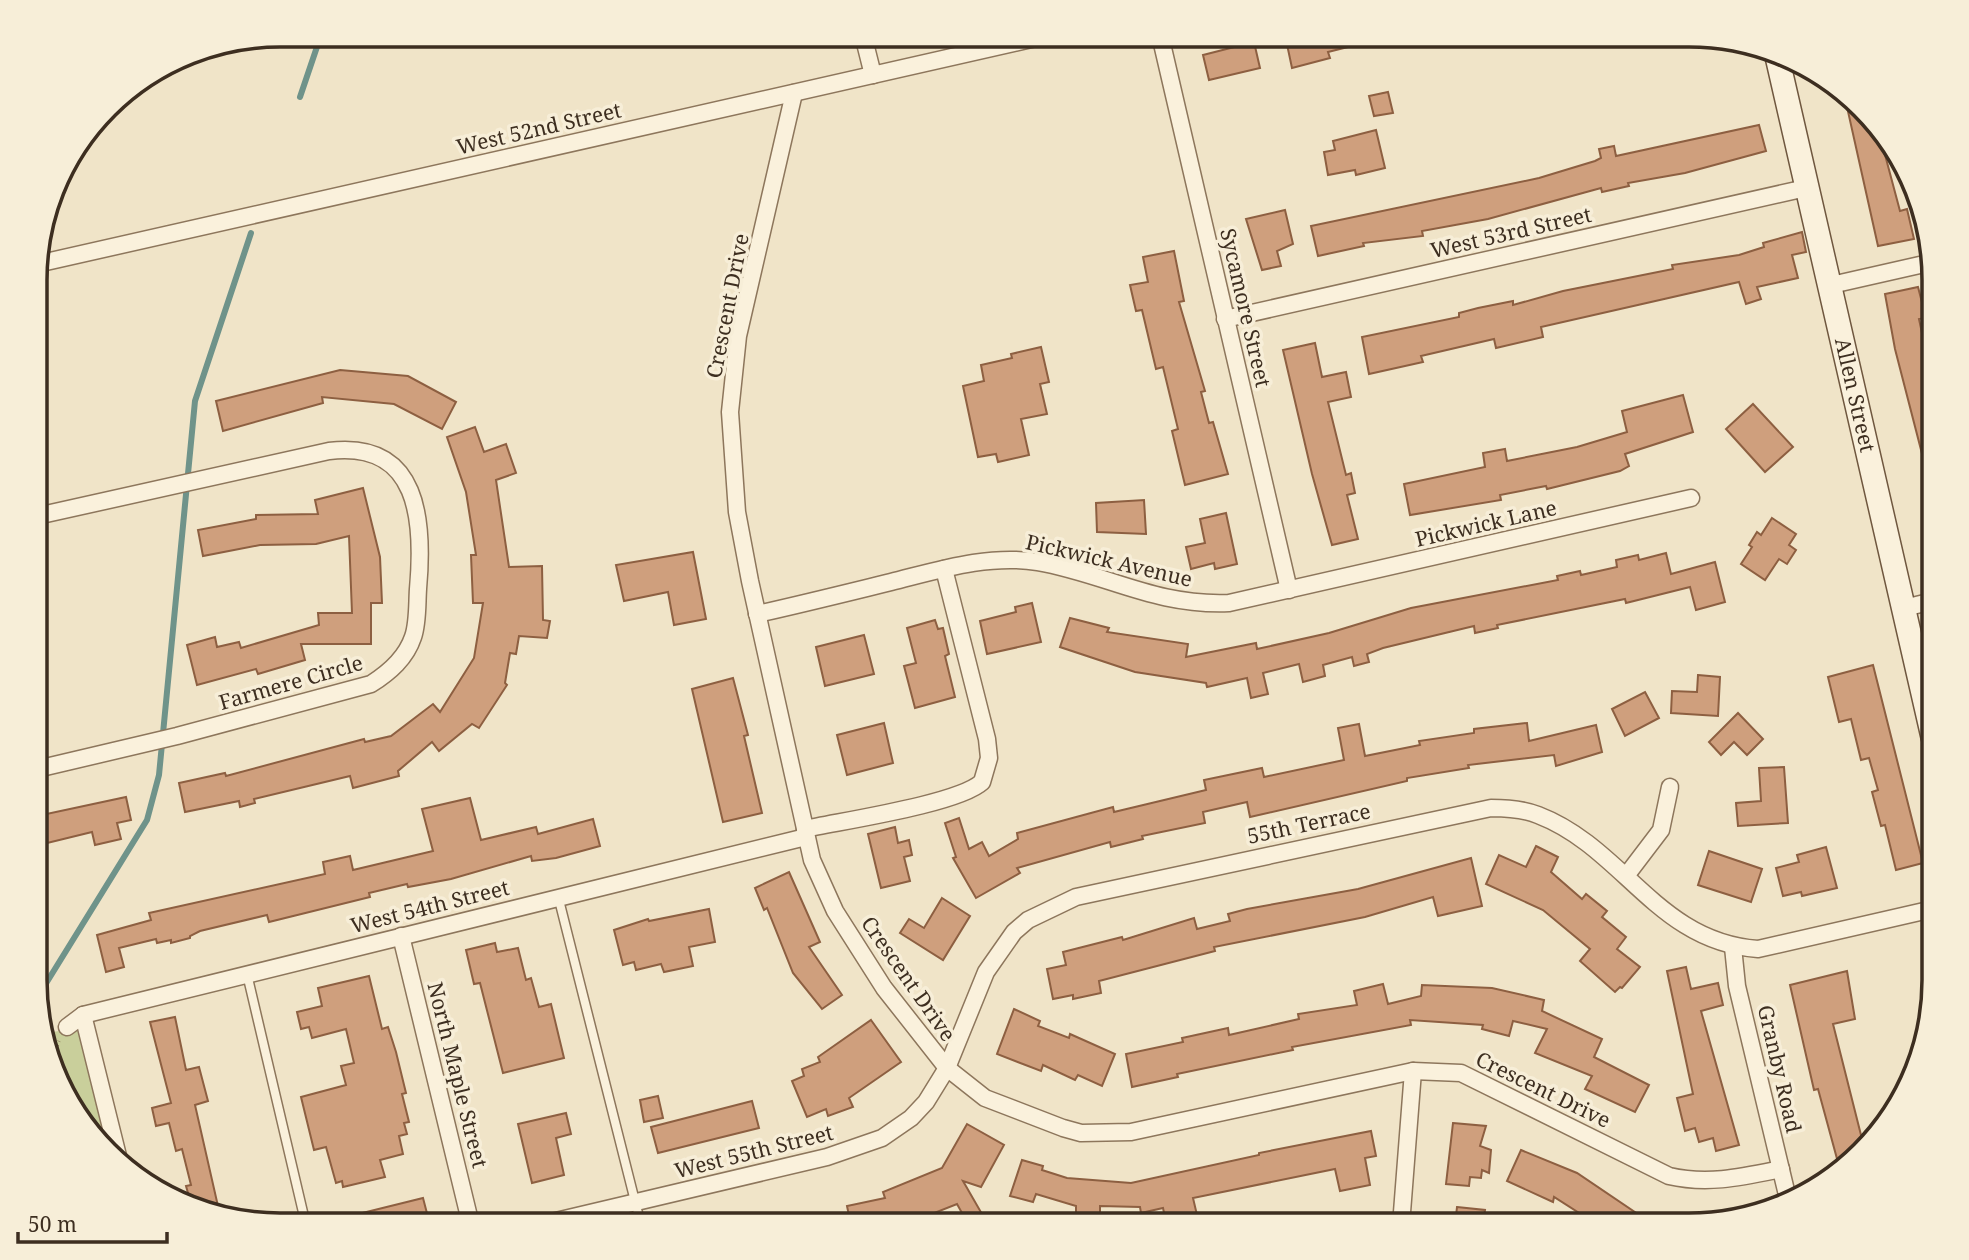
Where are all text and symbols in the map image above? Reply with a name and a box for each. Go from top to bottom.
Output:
street label: West 52nd Street [454,95,624,161]
street label: West 53rd Street [1427,200,1594,264]
street label: Sycamore Street [1214,226,1278,390]
street label: Crescent Drive [699,231,755,380]
street label: Allen Street [1829,335,1882,455]
street label: Pickwick Lane [1412,493,1559,553]
street label: Pickwick Avenue [1023,527,1195,593]
street label: Farmere Circle [215,648,366,716]
street label: 55th Terrace [1245,796,1373,850]
street label: West 54th Street [348,873,512,939]
street label: Crescent Drive [855,910,962,1047]
street label: North Maple Street [421,979,495,1171]
street label: Granby Road [1752,1002,1808,1135]
street label: Crescent Drive [1471,1044,1616,1134]
street label: West 55th Street [672,1118,836,1184]
scale bar [18,1200,166,1244]
text: 50 m [28,1210,77,1238]

